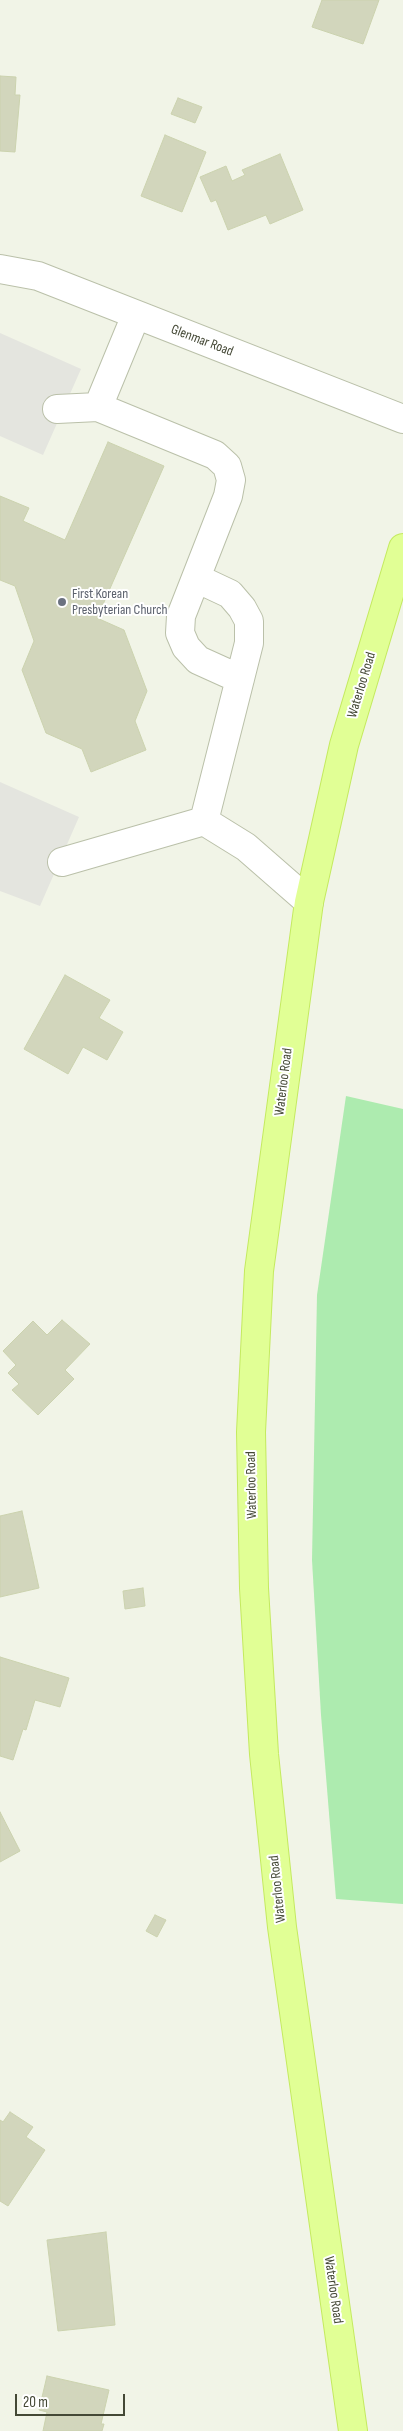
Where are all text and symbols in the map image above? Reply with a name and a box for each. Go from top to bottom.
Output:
street label: Glenmar Road [169,321,235,361]
place label: First Korean Presbyterian Church [72,586,168,618]
marker: First Korean Presbyterian Church [56,596,68,608]
street label: Waterloo Road [344,650,380,720]
street label: Waterloo Road [272,1047,296,1117]
street label: Waterloo Road [243,1451,261,1519]
street label: Waterloo Road [266,1854,290,1924]
street label: Waterloo Road [320,2255,346,2325]
scale bar [18,2384,128,2416]
text: 20 m [23,2393,48,2412]

